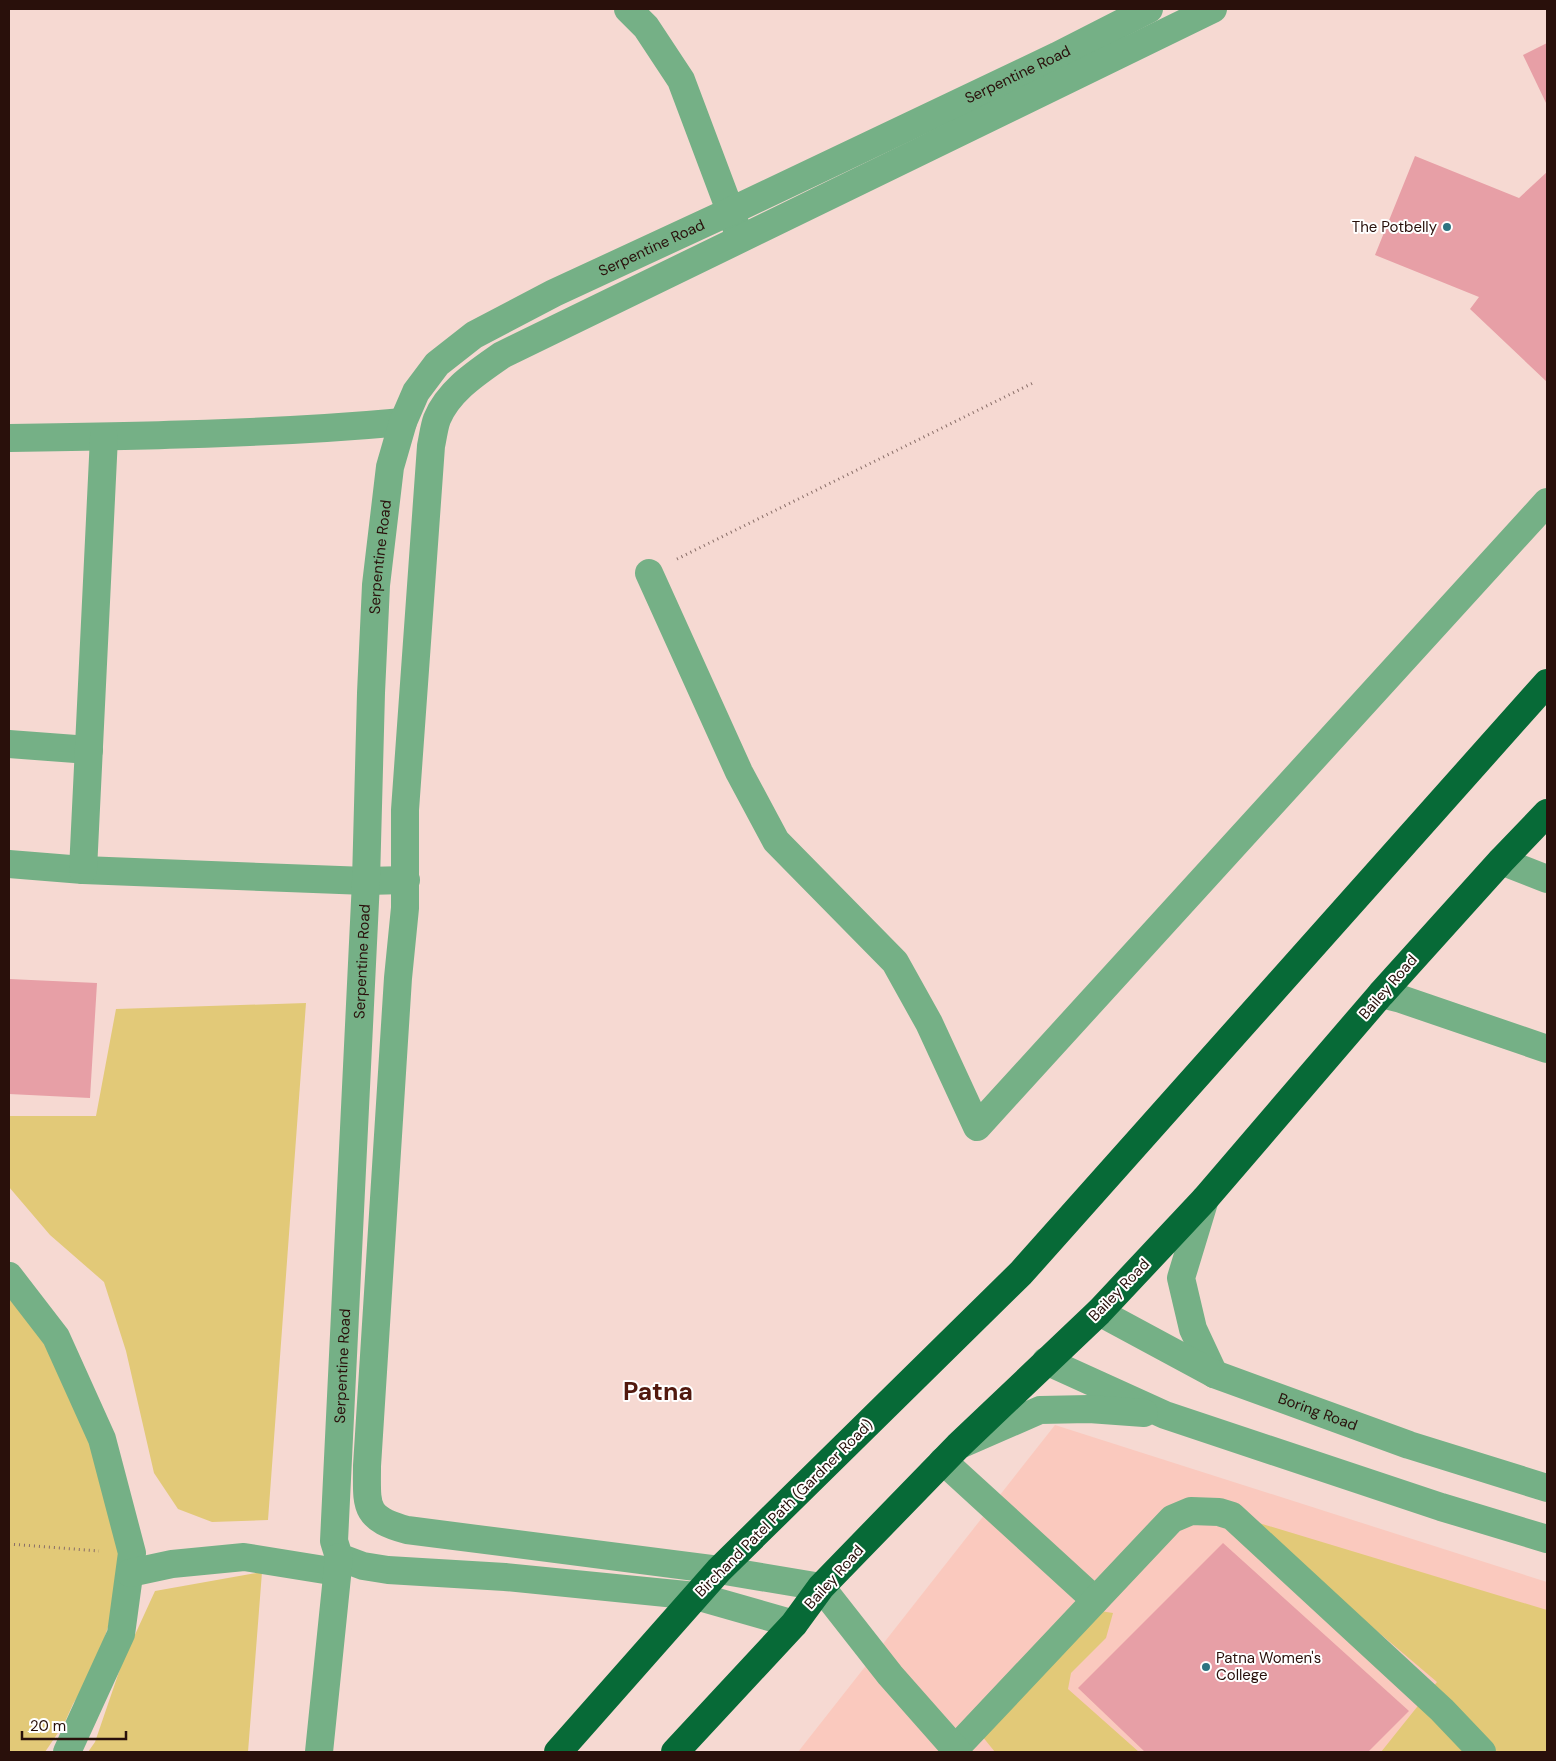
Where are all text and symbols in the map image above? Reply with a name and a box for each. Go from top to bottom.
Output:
street label: Serpentine Road [961,41,1074,108]
street label: Serpentine Road [595,215,708,281]
place label: The Potbelly [1352,217,1438,237]
marker: The Potbelly [1441,221,1453,233]
street label: Serpentine Road [365,499,396,615]
street label: Serpentine Road [349,904,375,1019]
street label: Bailey Road [1354,950,1422,1024]
street label: Bailey Road [1084,1254,1154,1326]
street label: Serpentine Road [330,1308,355,1424]
district label: Patna [623,1375,693,1408]
street label: Boring Road [1275,1388,1360,1435]
street label: Birchand Patel Path (Gardner Road) [691,1415,877,1601]
street label: Bailey Road [800,1541,868,1613]
place label: Patna Women's College [1216,1648,1321,1685]
marker: Patna Women's College [1200,1661,1212,1673]
scale bar [22,1708,126,1740]
text: 20 m [30,1716,66,1736]

